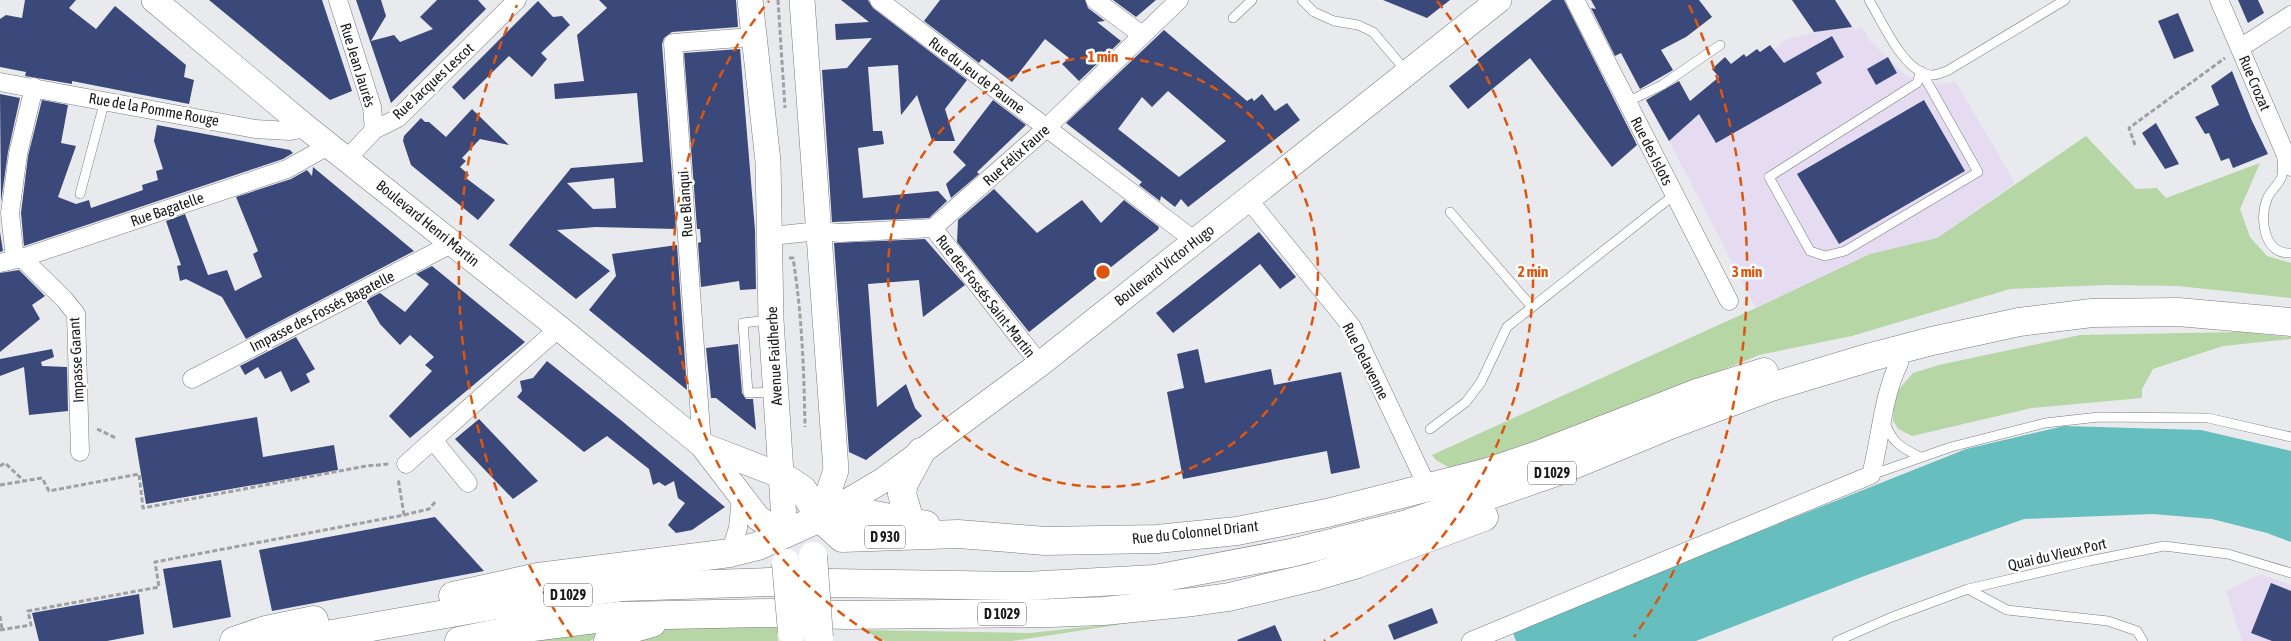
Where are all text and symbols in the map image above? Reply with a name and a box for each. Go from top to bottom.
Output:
street label: Rue Jean Jaurès [337,21,379,109]
street label: Rue du Jeu de Paume [926,33,1028,117]
street label: Rue Jacques Lescot [389,39,477,123]
text: 1 min [1088,48,1118,65]
street label: Rue Crozat [2236,53,2274,113]
street label: Rue de la Pomme Rouge [87,89,221,129]
street label: Rue des Islots [1628,114,1676,188]
street label: Rue Félix Faure [980,121,1053,189]
street label: Rue Blanqui [674,170,696,238]
street label: Boulevard Henri Martin [373,176,483,270]
street label: Rue Bagatelle [128,188,206,229]
street label: Boulevard Victor Hugo [1111,221,1217,309]
street label: Rue des Fossés Saint-Martin [933,231,1039,361]
centre of rings [1094,263,1112,281]
text: 2 min [1518,263,1548,280]
text: 3 min [1732,263,1762,280]
street label: Impasse des Fossés Bagatelle [247,267,397,355]
street label: Avenue Faidherbe [763,306,785,406]
street label: Impasse Garant [65,317,87,403]
street label: Rue Delavenne [1339,320,1393,402]
road number: D 1029 [1528,462,1576,484]
street label: Rue du Colonnel Driant [1131,517,1259,547]
road number: D 930 [865,526,905,548]
street label: Quai du Vieux Port [2006,534,2108,574]
road number: D 1029 [544,584,592,606]
road number: D 1029 [978,602,1026,626]

